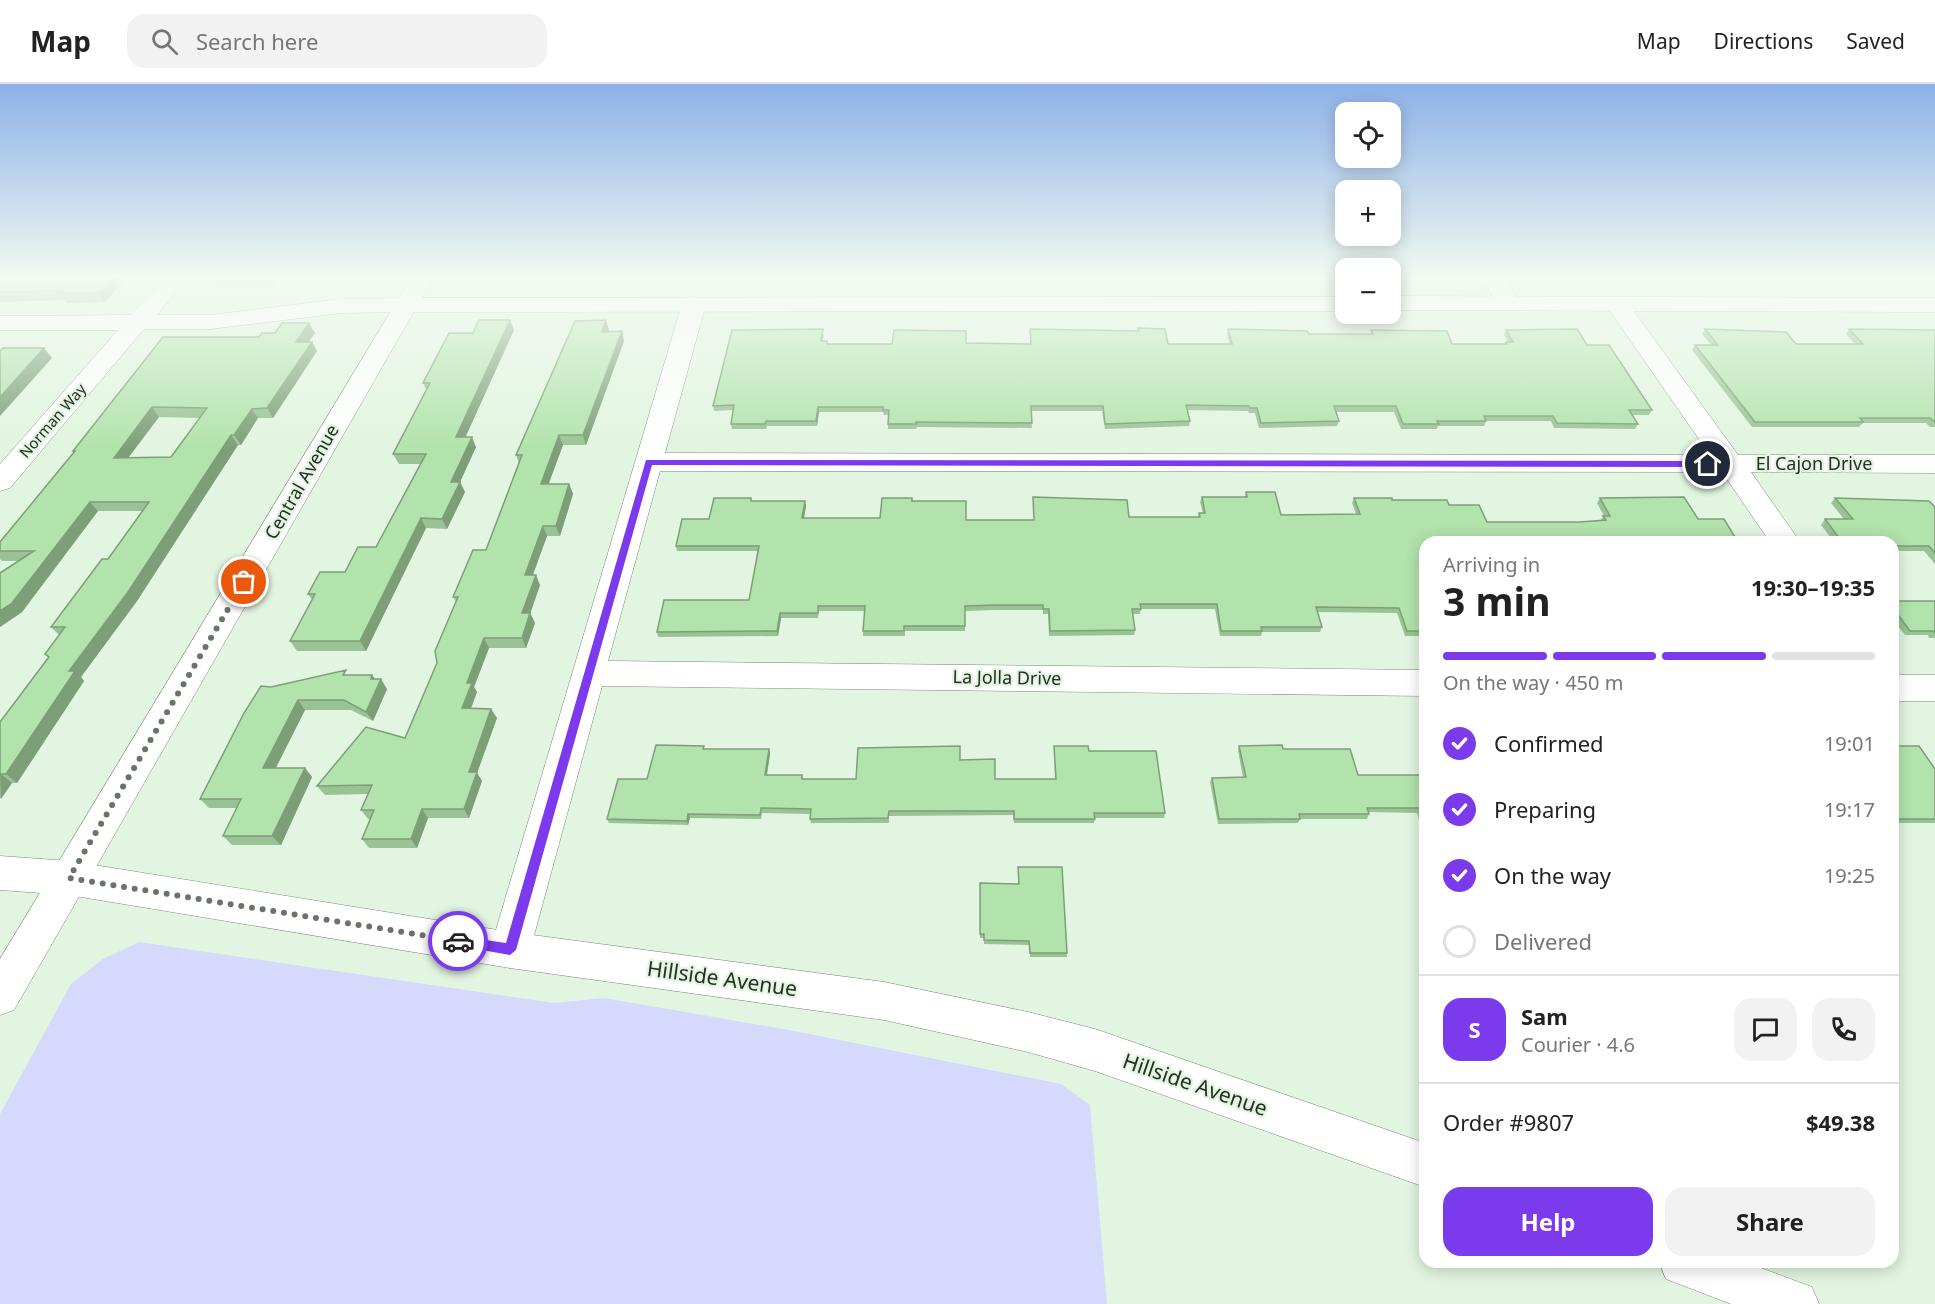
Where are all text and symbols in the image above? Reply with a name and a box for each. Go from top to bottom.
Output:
search box [127,14,547,68]
text: Map [30,22,91,60]
icon: search [148,25,181,58]
text: Search here [196,26,318,56]
text: Map [1637,27,1681,55]
text: Directions [1714,27,1813,55]
text: Saved [1846,27,1905,55]
map controls [1335,102,1401,324]
button: locate [1335,102,1401,168]
button: + [1335,180,1401,246]
button: − [1335,258,1401,324]
street label: Norman Way [15,379,90,462]
street label: Central Avenue [259,420,344,543]
pin [1682,438,1733,489]
icon: home [1691,447,1724,480]
street label: El Cajon Drive [1756,451,1872,475]
text: Arriving in [1443,551,1540,578]
pin [218,556,269,607]
icon: bag [227,565,260,598]
text: 19:30–19:35 [1751,572,1875,602]
text: 3 min [1443,574,1550,627]
street label: La Jolla Drive [953,664,1062,690]
text: On the way · 450 m [1443,669,1623,696]
icon: check [1443,727,1476,760]
text: Confirmed [1494,728,1604,758]
text: 19:01 [1824,730,1875,757]
icon: check [1443,793,1476,826]
text: Preparing [1494,794,1596,824]
text: 19:17 [1824,796,1875,823]
icon: check [1443,859,1476,892]
text: On the way [1494,860,1611,890]
text: 19:25 [1824,862,1875,889]
courier [428,911,488,971]
icon: car [442,925,475,958]
text: Delivered [1494,926,1592,956]
street label: Hillside Avenue [645,954,799,1002]
button: chat [1734,998,1797,1061]
button: phone [1812,998,1875,1061]
text: Sam [1521,1001,1568,1031]
text: S [1468,1014,1481,1044]
text: Courier · 4.6 [1521,1031,1635,1058]
street label: Hillside Avenue [1119,1046,1271,1122]
text: Order #9807 [1443,1107,1574,1137]
text: $49.38 [1806,1107,1875,1137]
button: Help [1443,1187,1653,1256]
button: Share [1665,1187,1875,1256]

